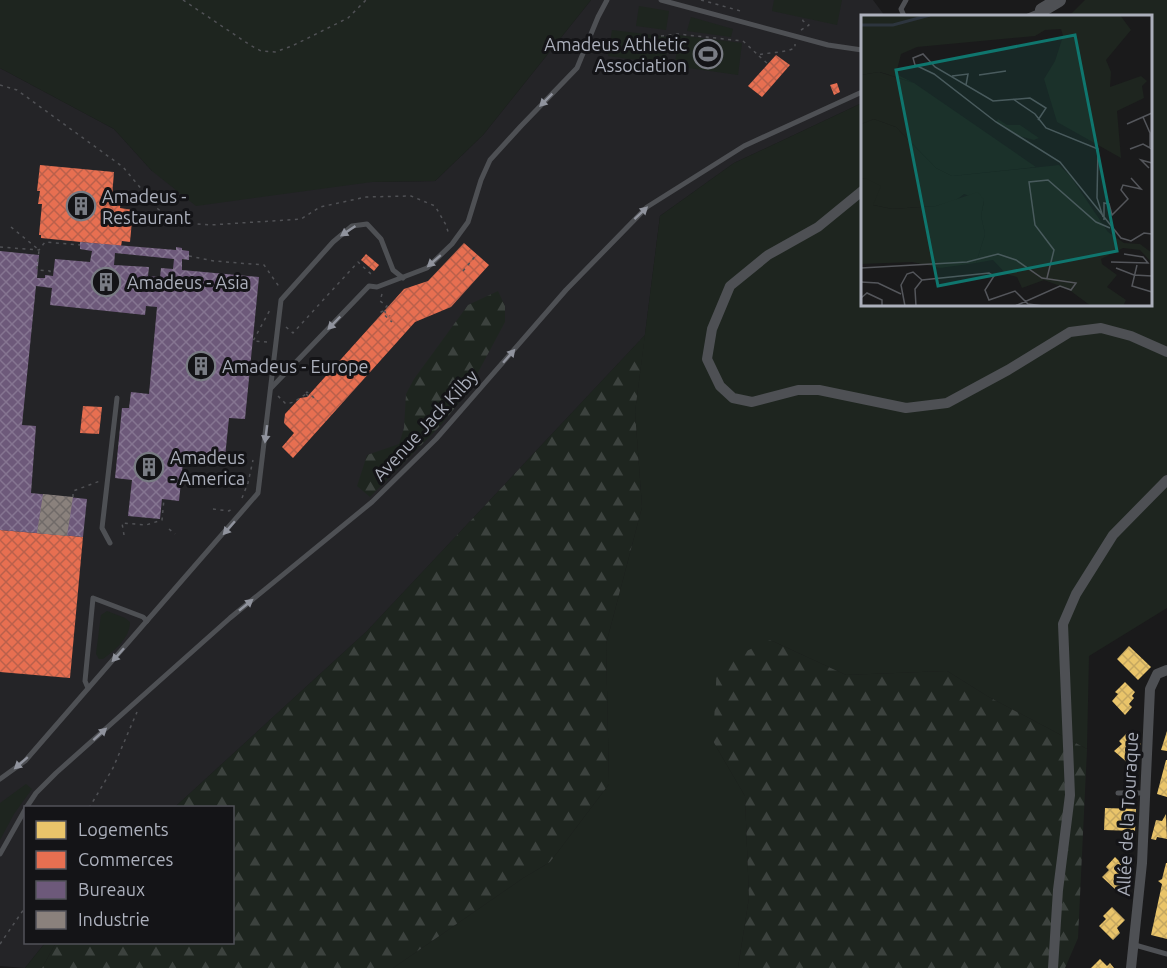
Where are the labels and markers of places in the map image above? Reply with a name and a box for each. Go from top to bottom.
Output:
place label: Amadeus Athletic Association [544,34,687,75]
sports icon: Amadeus Athletic Association [692,38,724,70]
place label: Amadeus - Restaurant [102,186,191,227]
building icon: Amadeus - Restaurant [65,190,97,222]
building icon: Amadeus - Asia [90,266,122,298]
place label: Amadeus - Asia [127,272,249,292]
building icon: Amadeus - Europe [185,350,217,382]
place label: Amadeus - Europe [222,356,369,376]
place label: Amadeus - America [170,447,245,488]
building icon: Amadeus - America [133,451,165,483]

